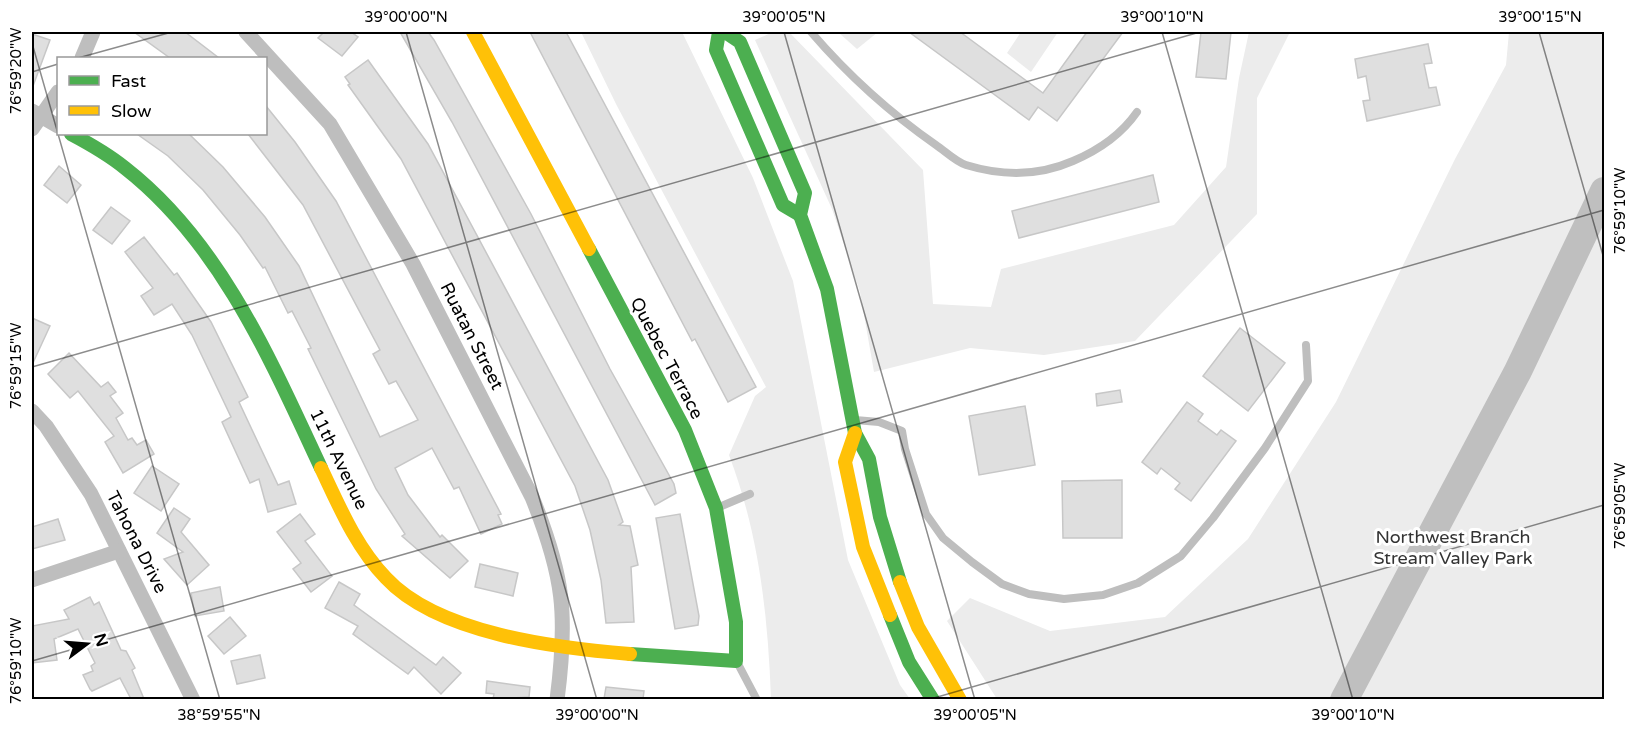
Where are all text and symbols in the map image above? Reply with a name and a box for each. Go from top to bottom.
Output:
text: 39°00'00"N [364,8,448,26]
text: 39°00'05"N [742,8,826,26]
text: 39°00'10"N [1120,8,1204,26]
text: 39°00'15"N [1498,8,1582,26]
text: 76°59'20"W [7,28,25,114]
legend [57,57,267,135]
text: Fast [111,70,146,92]
text: Slow [111,100,152,122]
text: 76°59'10"W [1611,168,1629,254]
street label: Ruatan Street [435,279,509,394]
street label: Quebec Terrace [626,293,708,423]
text: 76°59'15"W [7,323,25,409]
street label: 11th Avenue [305,405,373,513]
text: 76°59'05"W [1611,463,1629,549]
street label: Tahona Drive [102,487,172,597]
park label: Northwest Branch Stream Valley Park [1373,526,1533,569]
north arrow [57,614,117,674]
text: 76°59'10"W [7,618,25,704]
text: N [89,631,112,649]
text: 38°59'55"N [177,706,261,724]
text: 39°00'00"N [555,706,639,724]
text: 39°00'05"N [933,706,1017,724]
text: 39°00'10"N [1311,706,1395,724]

